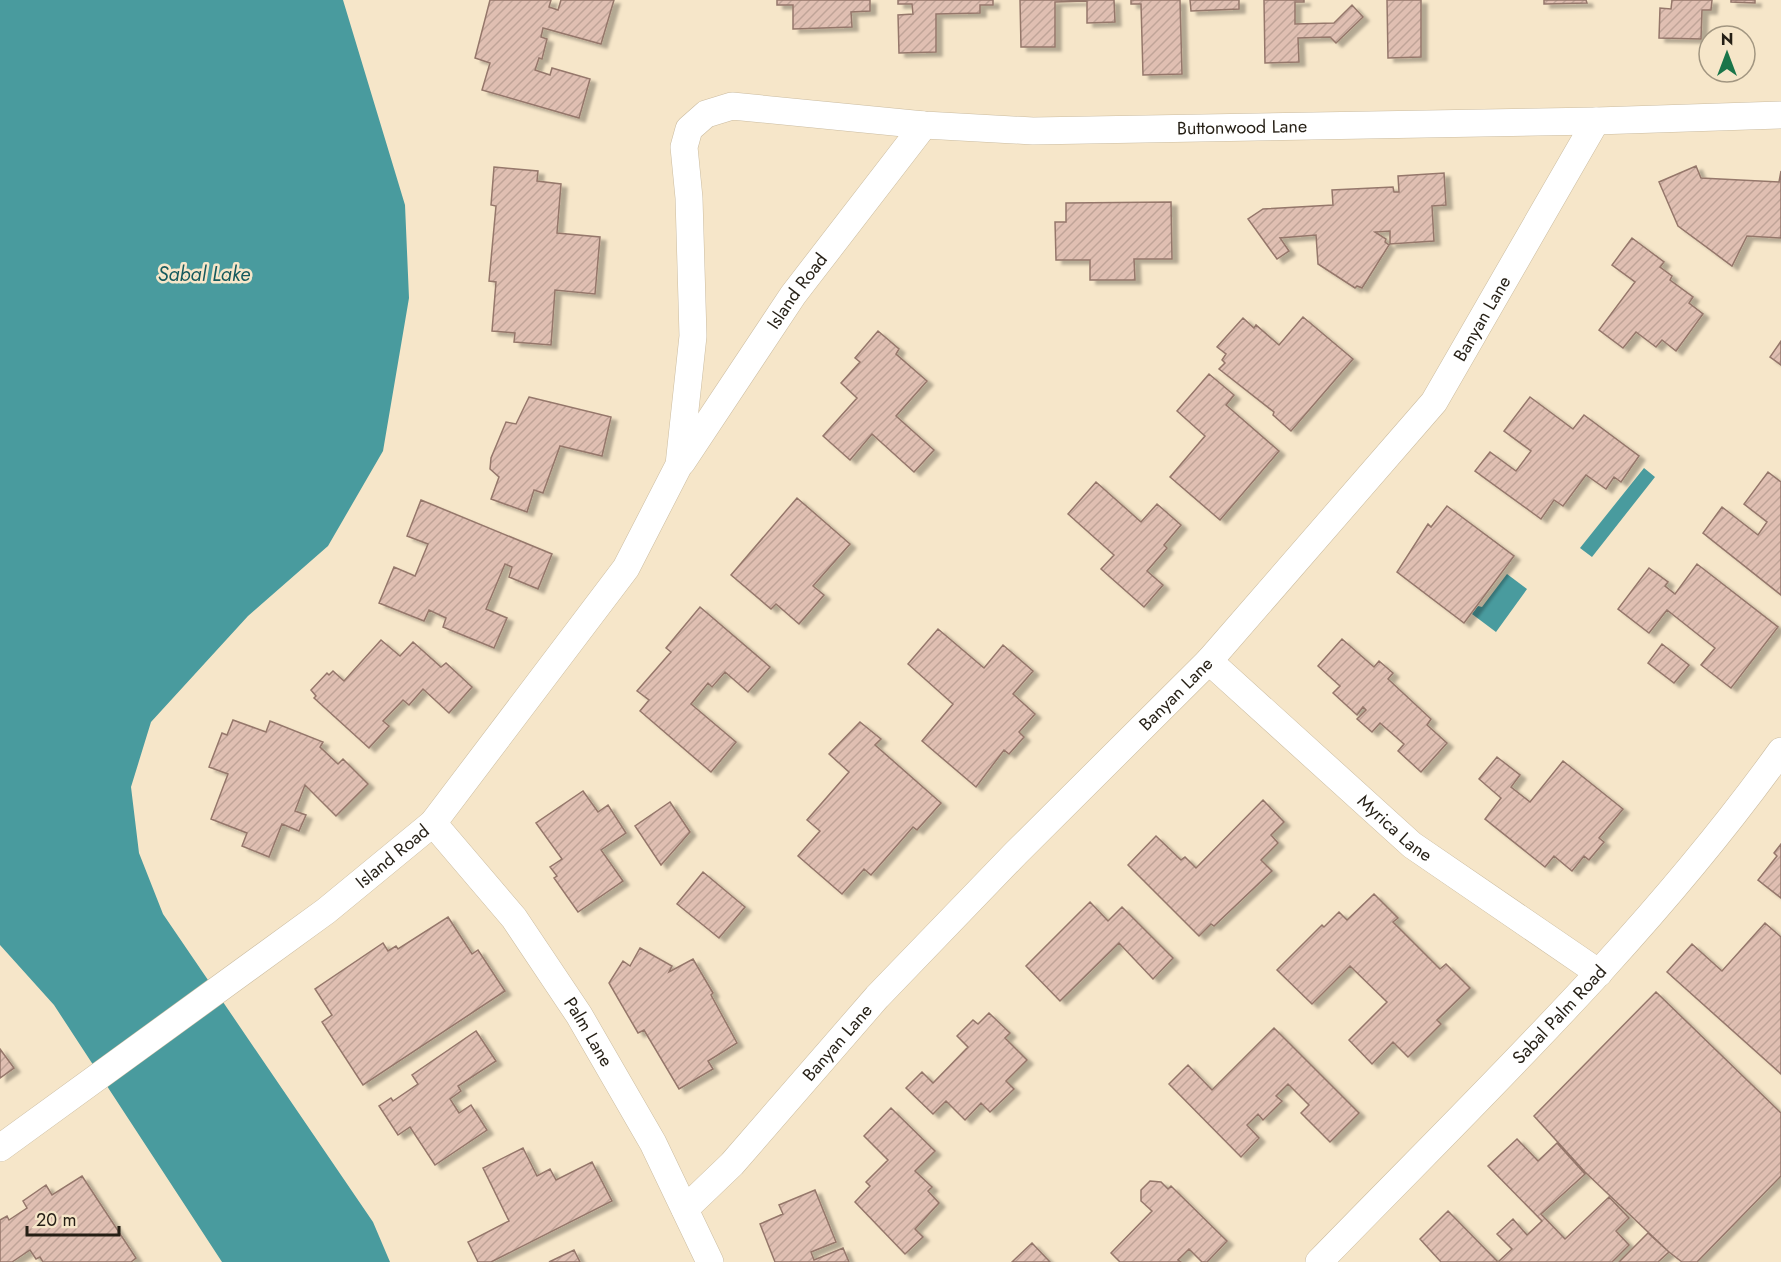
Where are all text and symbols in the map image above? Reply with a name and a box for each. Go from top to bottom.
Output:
north arrow [1697,24,1757,84]
text: N [1721,28,1733,51]
street label: Buttonwood Lane [1177,113,1307,141]
street label: Island Road [761,248,834,334]
water label: Sabal Lake [158,260,250,289]
street label: Banyan Lane [1447,271,1517,366]
street label: Banyan Lane [1133,651,1219,737]
street label: Myrica Lane [1352,789,1437,868]
street label: Island Road [350,818,435,895]
street label: Sabal Palm Road [1506,959,1613,1070]
street label: Palm Lane [558,992,619,1072]
street label: Banyan Lane [797,998,878,1087]
scale bar [27,1199,118,1237]
text: 20 m [36,1207,76,1233]

